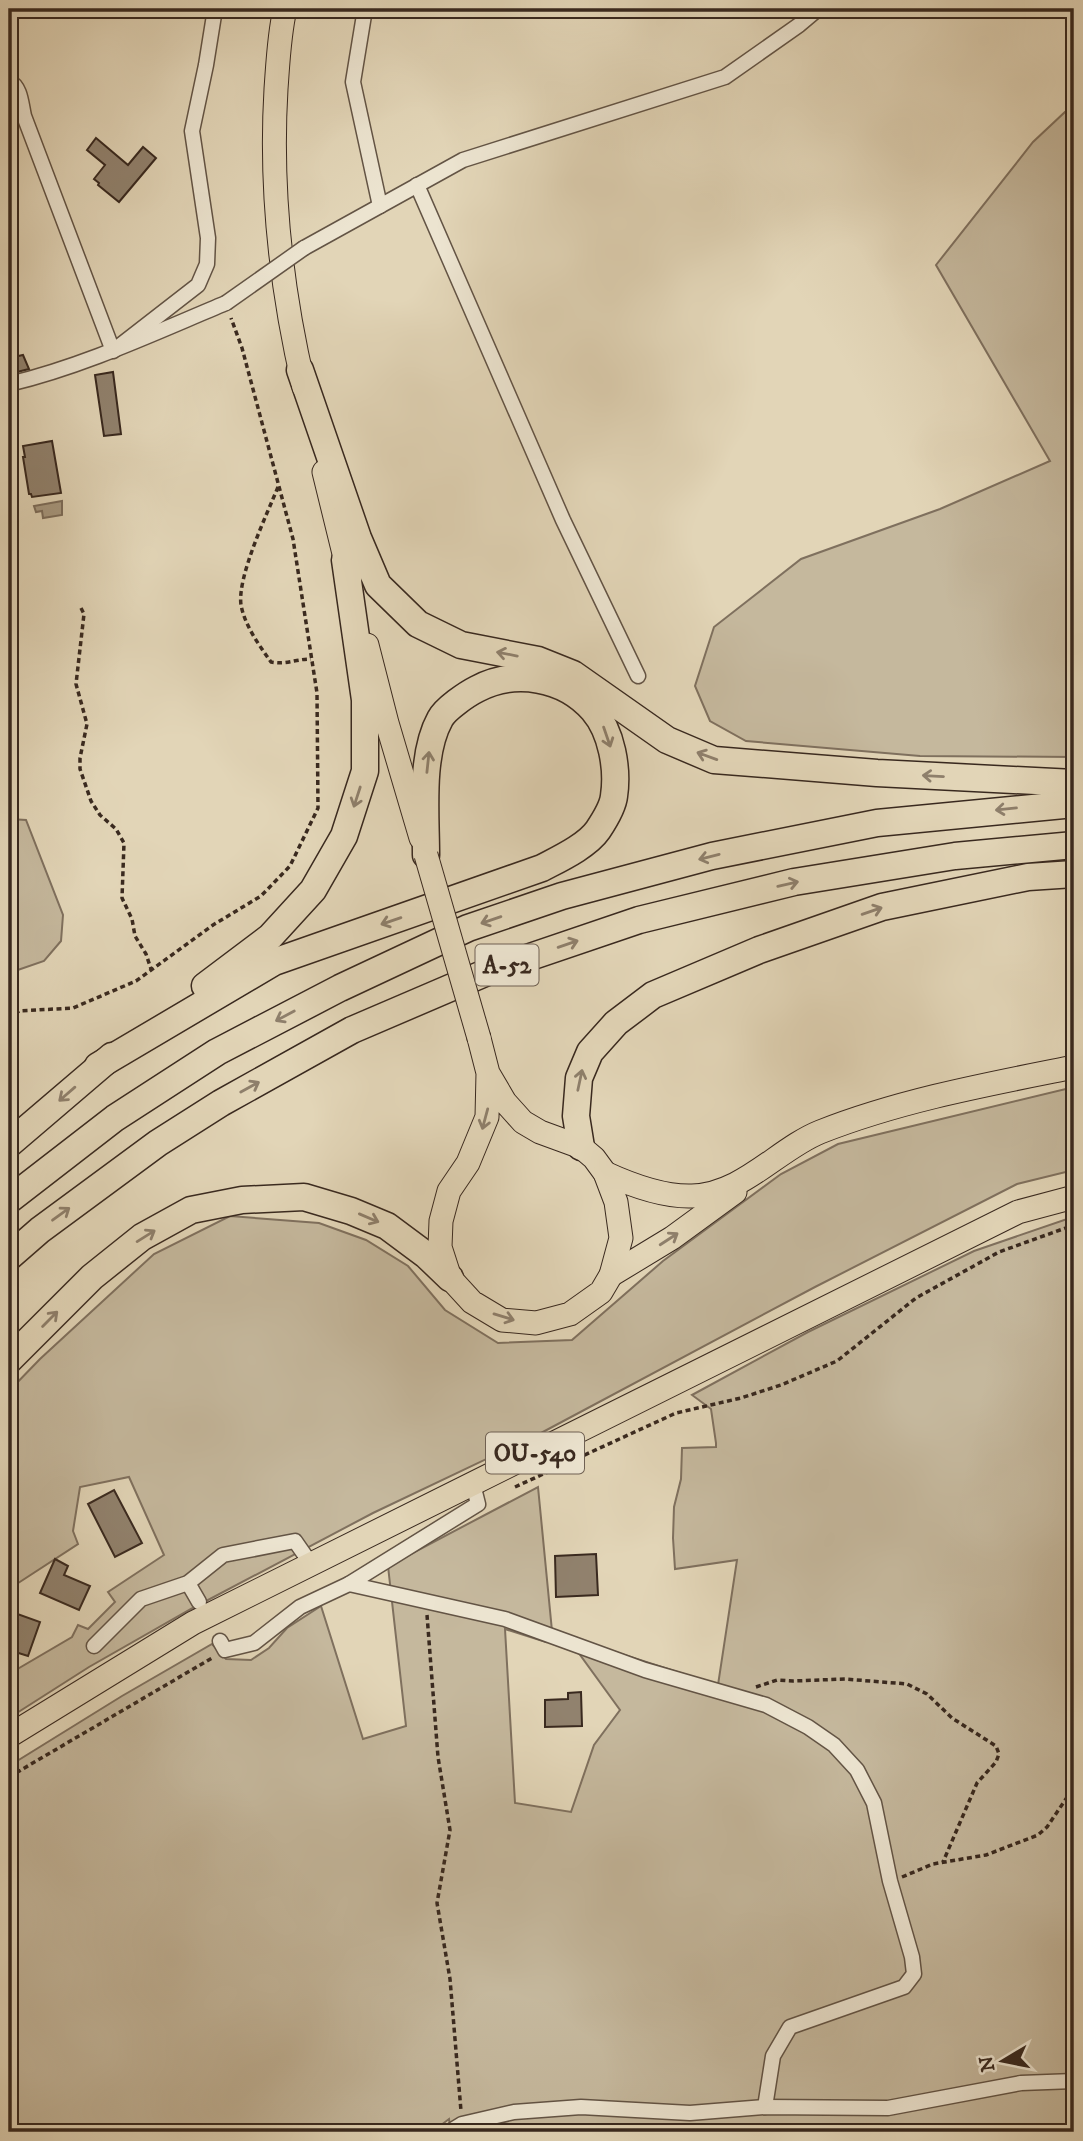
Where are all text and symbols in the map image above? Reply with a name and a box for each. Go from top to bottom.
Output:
one-way arrow [496,646,519,660]
one-way arrow [602,726,614,748]
one-way arrow [696,749,718,761]
one-way arrow [422,751,435,774]
one-way arrow [921,770,944,783]
one-way arrow [349,786,362,808]
one-way arrow [995,803,1018,816]
one-way arrow [698,851,721,864]
one-way arrow [776,877,799,890]
one-way arrow [861,904,883,917]
one-way arrow [481,915,503,927]
one-way arrow [381,916,403,928]
one-way arrow [557,937,579,949]
road number: A-52 [476,945,538,986]
one-way arrow [275,1010,296,1024]
one-way arrow [574,1069,588,1092]
one-way arrow [239,1080,259,1094]
one-way arrow [58,1086,76,1102]
one-way arrow [478,1108,491,1130]
one-way arrow [52,1207,71,1222]
one-way arrow [357,1212,379,1225]
one-way arrow [136,1228,156,1242]
one-way arrow [659,1232,678,1247]
one-way arrow [42,1310,59,1327]
one-way arrow [492,1312,514,1325]
road number: OU-540 [486,1433,584,1474]
north arrow [968,2025,1038,2096]
text: N [975,2054,1000,2073]

